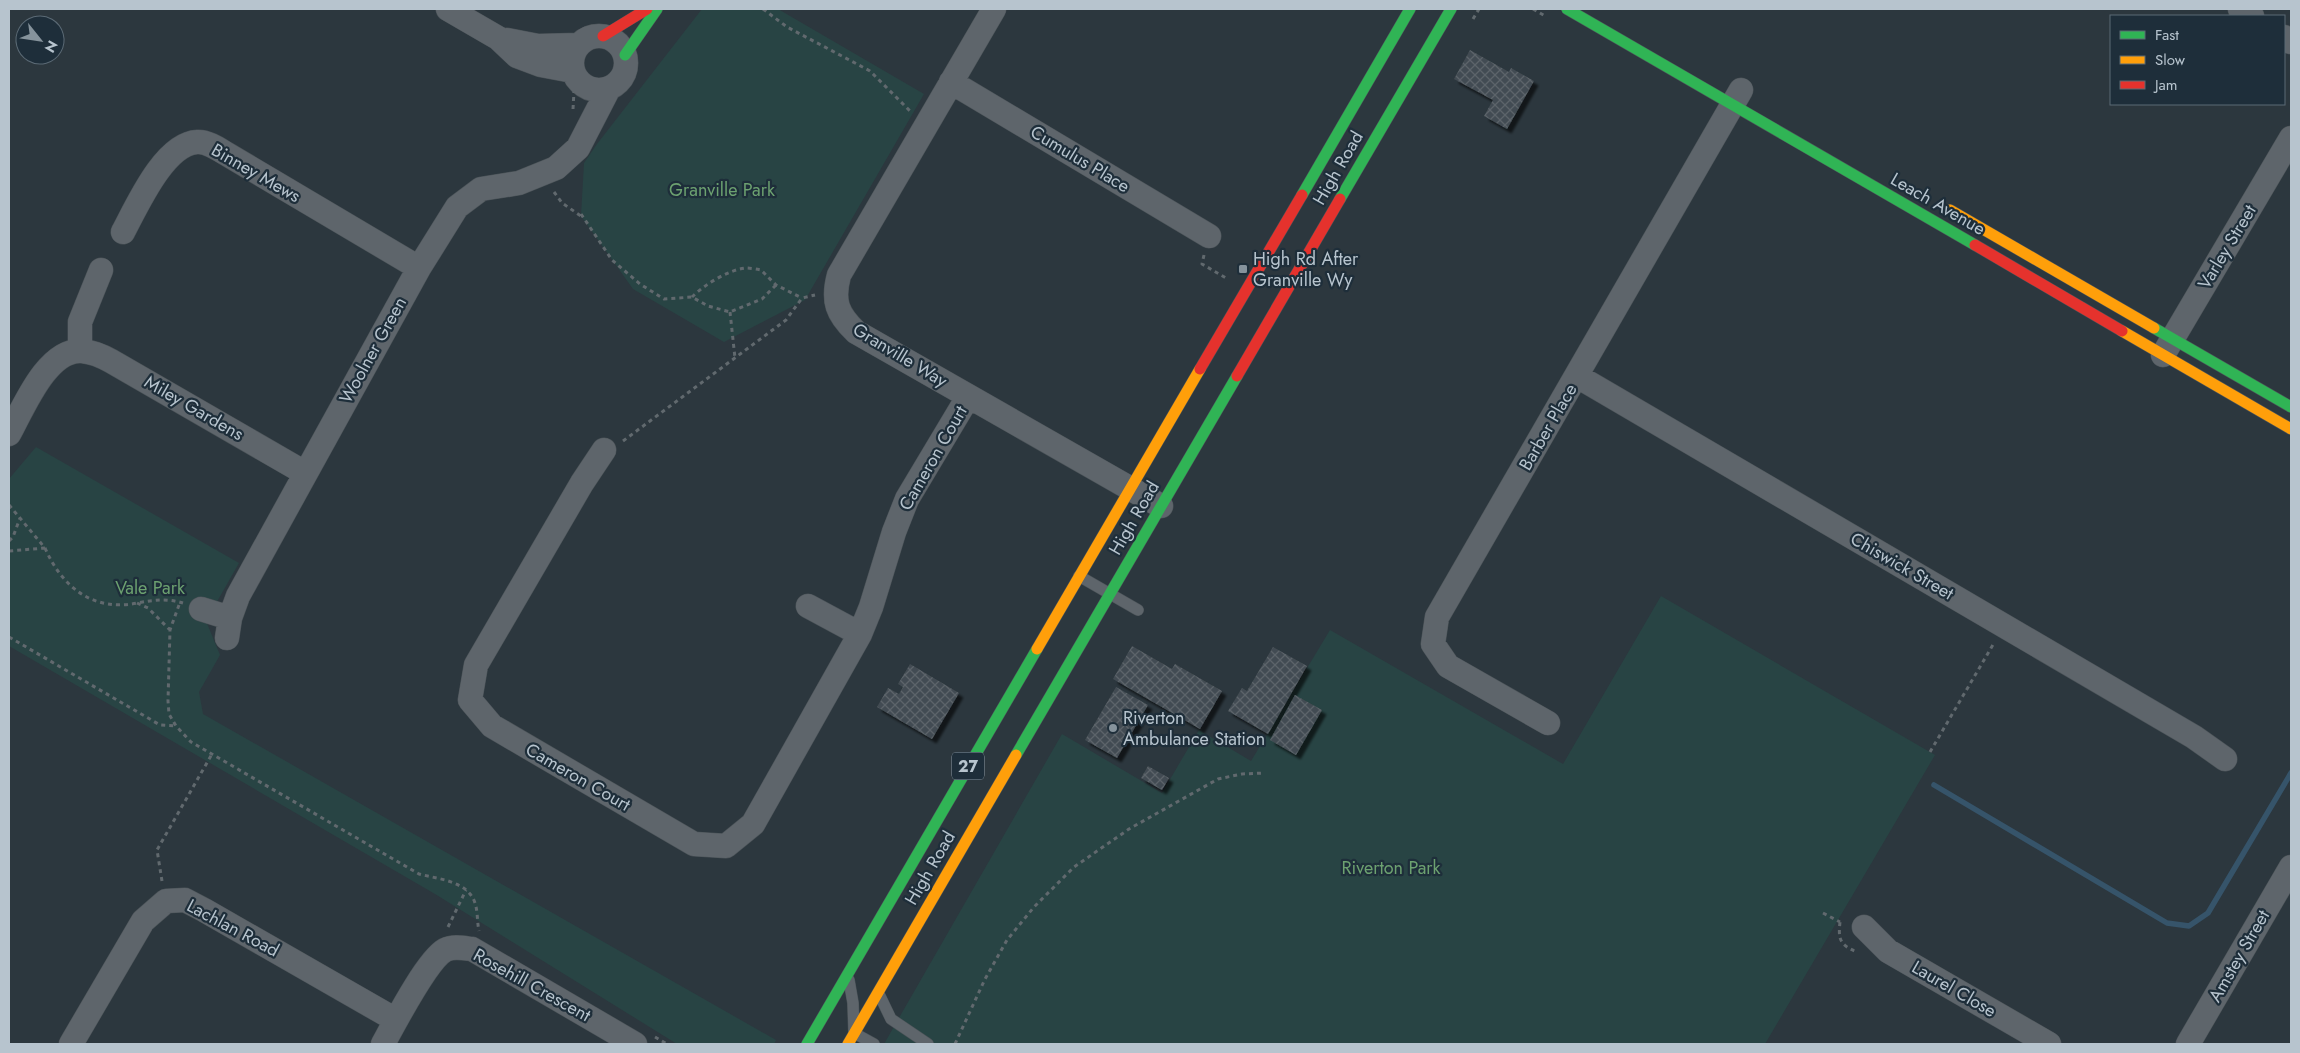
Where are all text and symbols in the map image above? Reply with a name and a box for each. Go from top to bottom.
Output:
north arrow [15,15,65,65]
legend [2110,15,2285,105]
text: Fast [2155,24,2179,46]
text: N [40,37,63,56]
text: Slow [2155,49,2186,71]
text: Jam [2153,74,2178,96]
street label: Cumulus Place [1025,119,1135,199]
street label: High Road [1306,126,1370,210]
street label: Binney Mews [207,137,305,209]
street label: Leach Avenue [1886,166,1990,242]
park label: Granville Park [669,177,775,203]
street label: Varley Street [2192,199,2263,294]
place label: High Rd After Granville Wy [1253,246,1359,293]
marker: High Rd After Granville Wy [1237,263,1249,275]
street label: Woolner Green [333,292,413,408]
street label: Granville Way [848,317,952,394]
street label: Miley Gardens [140,369,248,447]
street label: Barber Place [1513,379,1583,475]
street label: Cameron Court [892,400,974,515]
street label: High Road [1102,476,1166,560]
street label: Chiswick Street [1846,526,1959,606]
park label: Vale Park [115,575,185,601]
place label: Riverton Ambulance Station [1123,705,1265,752]
marker: Riverton Ambulance Station [1107,722,1119,734]
street label: Cameron Court [521,736,636,818]
road number: 27 [952,752,984,779]
street label: High Road [898,826,962,910]
park label: Riverton Park [1342,855,1441,881]
street label: Lachlan Road [182,893,284,963]
street label: Amstey Street [2202,904,2276,1007]
street label: Rosehill Crescent [469,942,596,1028]
street label: Laurel Close [1907,954,2001,1024]

